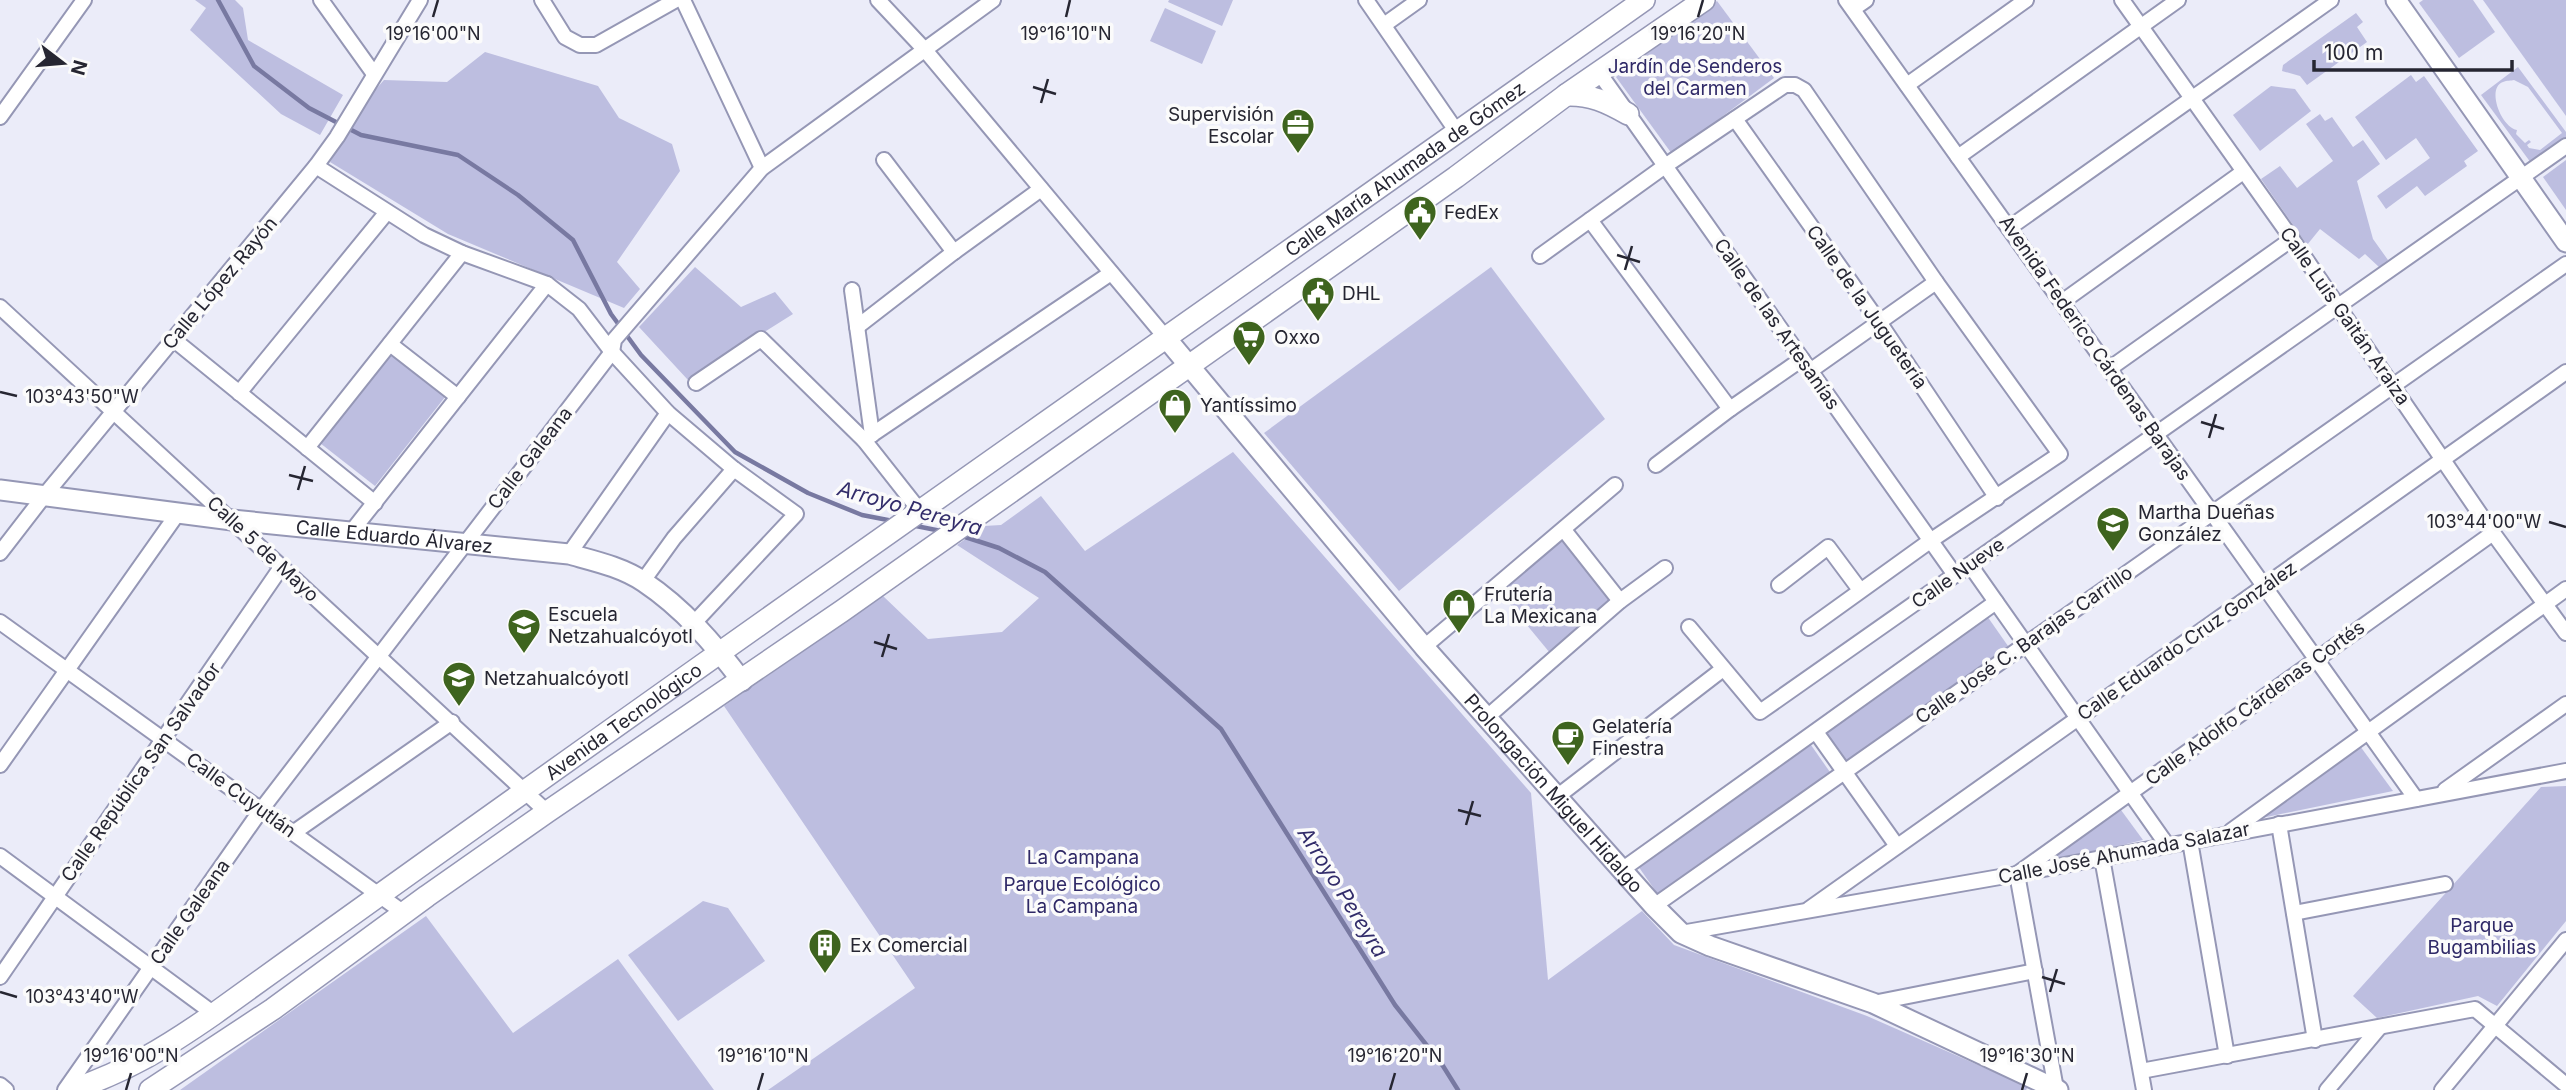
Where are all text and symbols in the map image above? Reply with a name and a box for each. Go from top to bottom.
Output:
text: 19°16'00"N [385,23,481,44]
text: 19°16'10"N [1020,23,1112,44]
text: 19°16'20"N [1651,23,1745,44]
north arrow [28,28,98,98]
scale bar [2314,28,2512,72]
text: 100 m [2324,40,2383,65]
park label: Jardín de Senderos del Carmen [1608,55,1782,100]
text: N [66,57,92,78]
street label: Calle María Ahumada de Gómez [1281,76,1529,262]
place label: Supervisión Escolar [1168,103,1274,148]
office icon: Supervisión Escolar [1279,106,1317,155]
public building icon: FedEx [1401,193,1439,242]
place label: FedEx [1444,201,1499,224]
street label: Avenida Federico Cárdenas Barajas [1994,211,2196,485]
street label: Calle López Rayón [158,212,282,354]
street label: Calle de la Juguetería [1802,221,1932,393]
street label: Calle Luis Gaitán Araiza [2275,223,2415,409]
street label: Calle de las Artesanías [1709,234,1845,414]
public building icon: DHL [1299,274,1337,323]
place label: DHL [1342,282,1381,305]
supermarket icon: Oxxo [1230,318,1268,367]
place label: Oxxo [1274,326,1320,349]
text: 103°43'50"W [25,386,139,407]
shop icon: Yantíssimo [1156,386,1194,435]
place label: Yantíssimo [1200,394,1297,417]
street label: Calle Galeana [483,402,577,514]
water label: Arroyo Pereyra [834,475,985,541]
street label: Calle 5 de Mayo [202,491,324,607]
place label: Martha Dueñas González [2138,501,2275,546]
school or university icon: Martha Dueñas González [2094,504,2132,553]
text: 103°44'00"W [2427,511,2541,532]
street label: Calle Eduardo Álvarez [295,515,494,558]
street label: Calle Nueve [1907,533,2009,613]
street label: Calle Eduardo Cruz González [2073,556,2301,726]
street label: Calle José C. Barajas Carrillo [1911,561,2137,729]
place label: Frutería La Mexicana [1484,583,1597,628]
shop icon: Frutería La Mexicana [1440,586,1478,635]
place label: Escuela Netzahualcóyotl [548,603,693,648]
school or university icon: Escuela Netzahualcóyotl [505,606,543,655]
street label: Calle Adolfo Cárdenas Cortés [2141,616,2369,790]
street label: Calle República San Salvador [56,658,226,886]
street label: Avenida Tecnológico [541,658,706,785]
school or university icon: Netzahualcóyotl [440,659,478,708]
place label: Netzahualcóyotl [484,667,629,690]
street label: Prolongación Miguel Hidalgo [1460,689,1648,897]
place label: Gelatería Finestra [1592,715,1672,760]
cafe icon: Gelatería Finestra [1549,718,1587,767]
street label: Calle Cuyutlán [182,748,300,842]
street label: Calle José Ahumada Salazar [1996,817,2252,889]
water label: Arroyo Pereyra [1292,821,1393,962]
park label: La Campana [1027,846,1139,869]
street label: Calle Galeana [145,855,235,969]
park label: Parque Ecológico La Campana [1003,873,1161,918]
park label: Parque Bugambilias [2428,914,2536,959]
building icon: Ex Comercial [806,926,844,975]
place label: Ex Comercial [850,934,968,957]
text: 103°43'40"W [25,986,139,1007]
text: 19°16'00"N [83,1045,179,1066]
text: 19°16'10"N [717,1045,809,1066]
text: 19°16'20"N [1348,1045,1442,1066]
text: 19°16'30"N [1980,1045,2074,1066]

